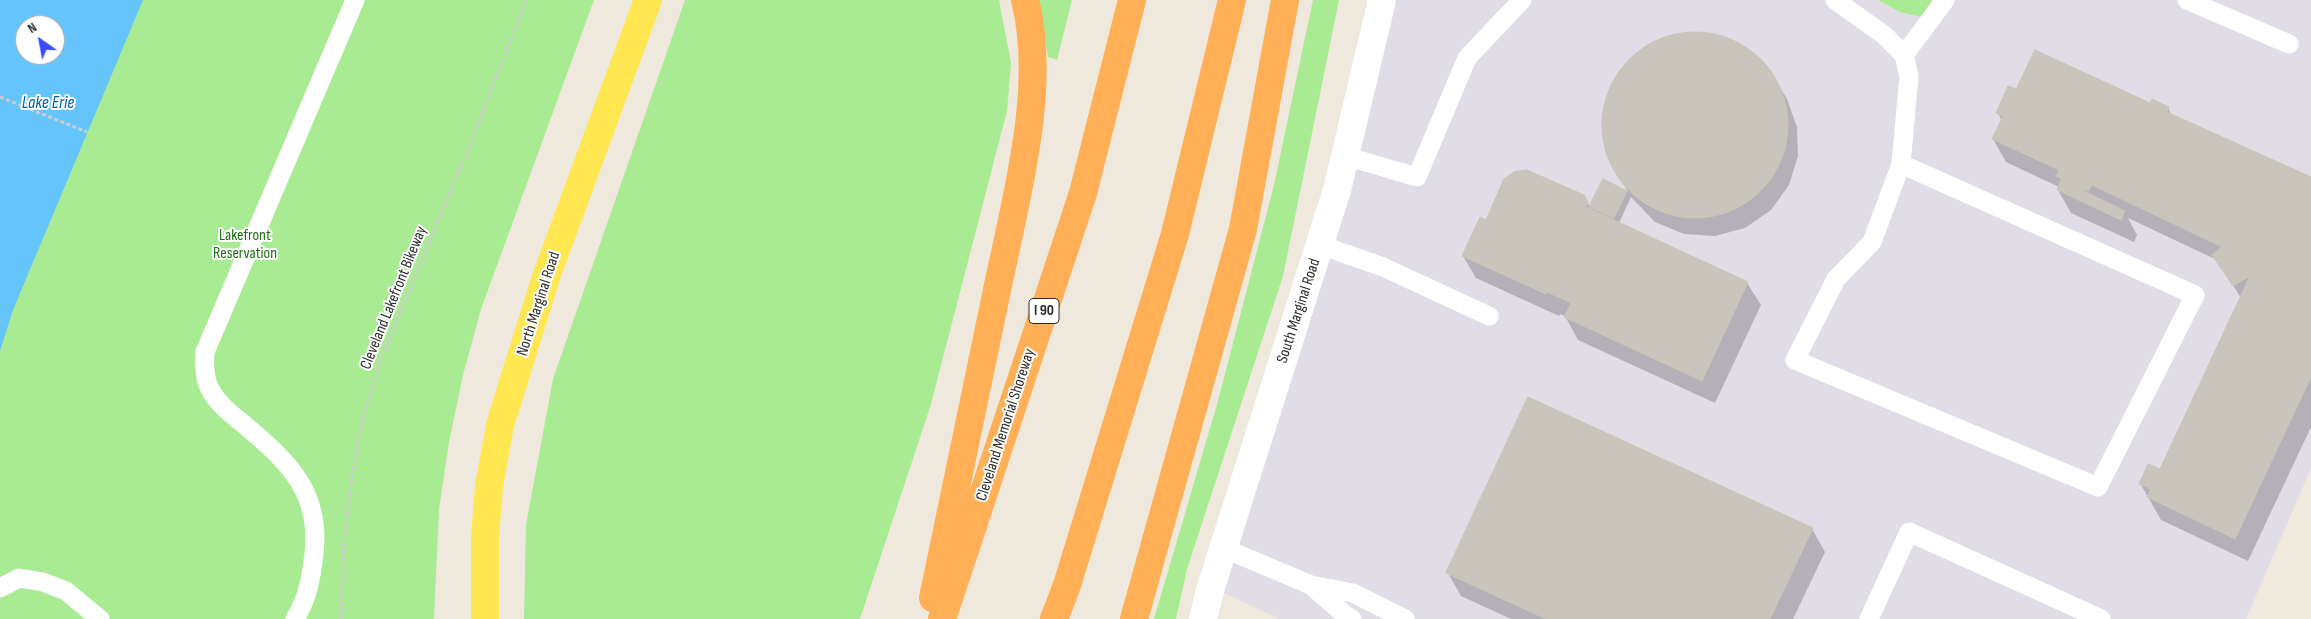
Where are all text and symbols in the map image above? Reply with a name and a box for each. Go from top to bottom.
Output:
north arrow [15,15,65,65]
text: N [24,19,40,37]
water label: Lake Erie [22,92,74,114]
street label: Cleveland Lakefront Bikeway [357,224,431,372]
park label: Lakefront Reservation [213,226,277,264]
street label: North Marginal Road [513,250,565,358]
street label: South Marginal Road [1273,256,1325,366]
road number: I 90 [1029,298,1059,324]
street label: Cleveland Memorial Shoreway [972,346,1040,504]

